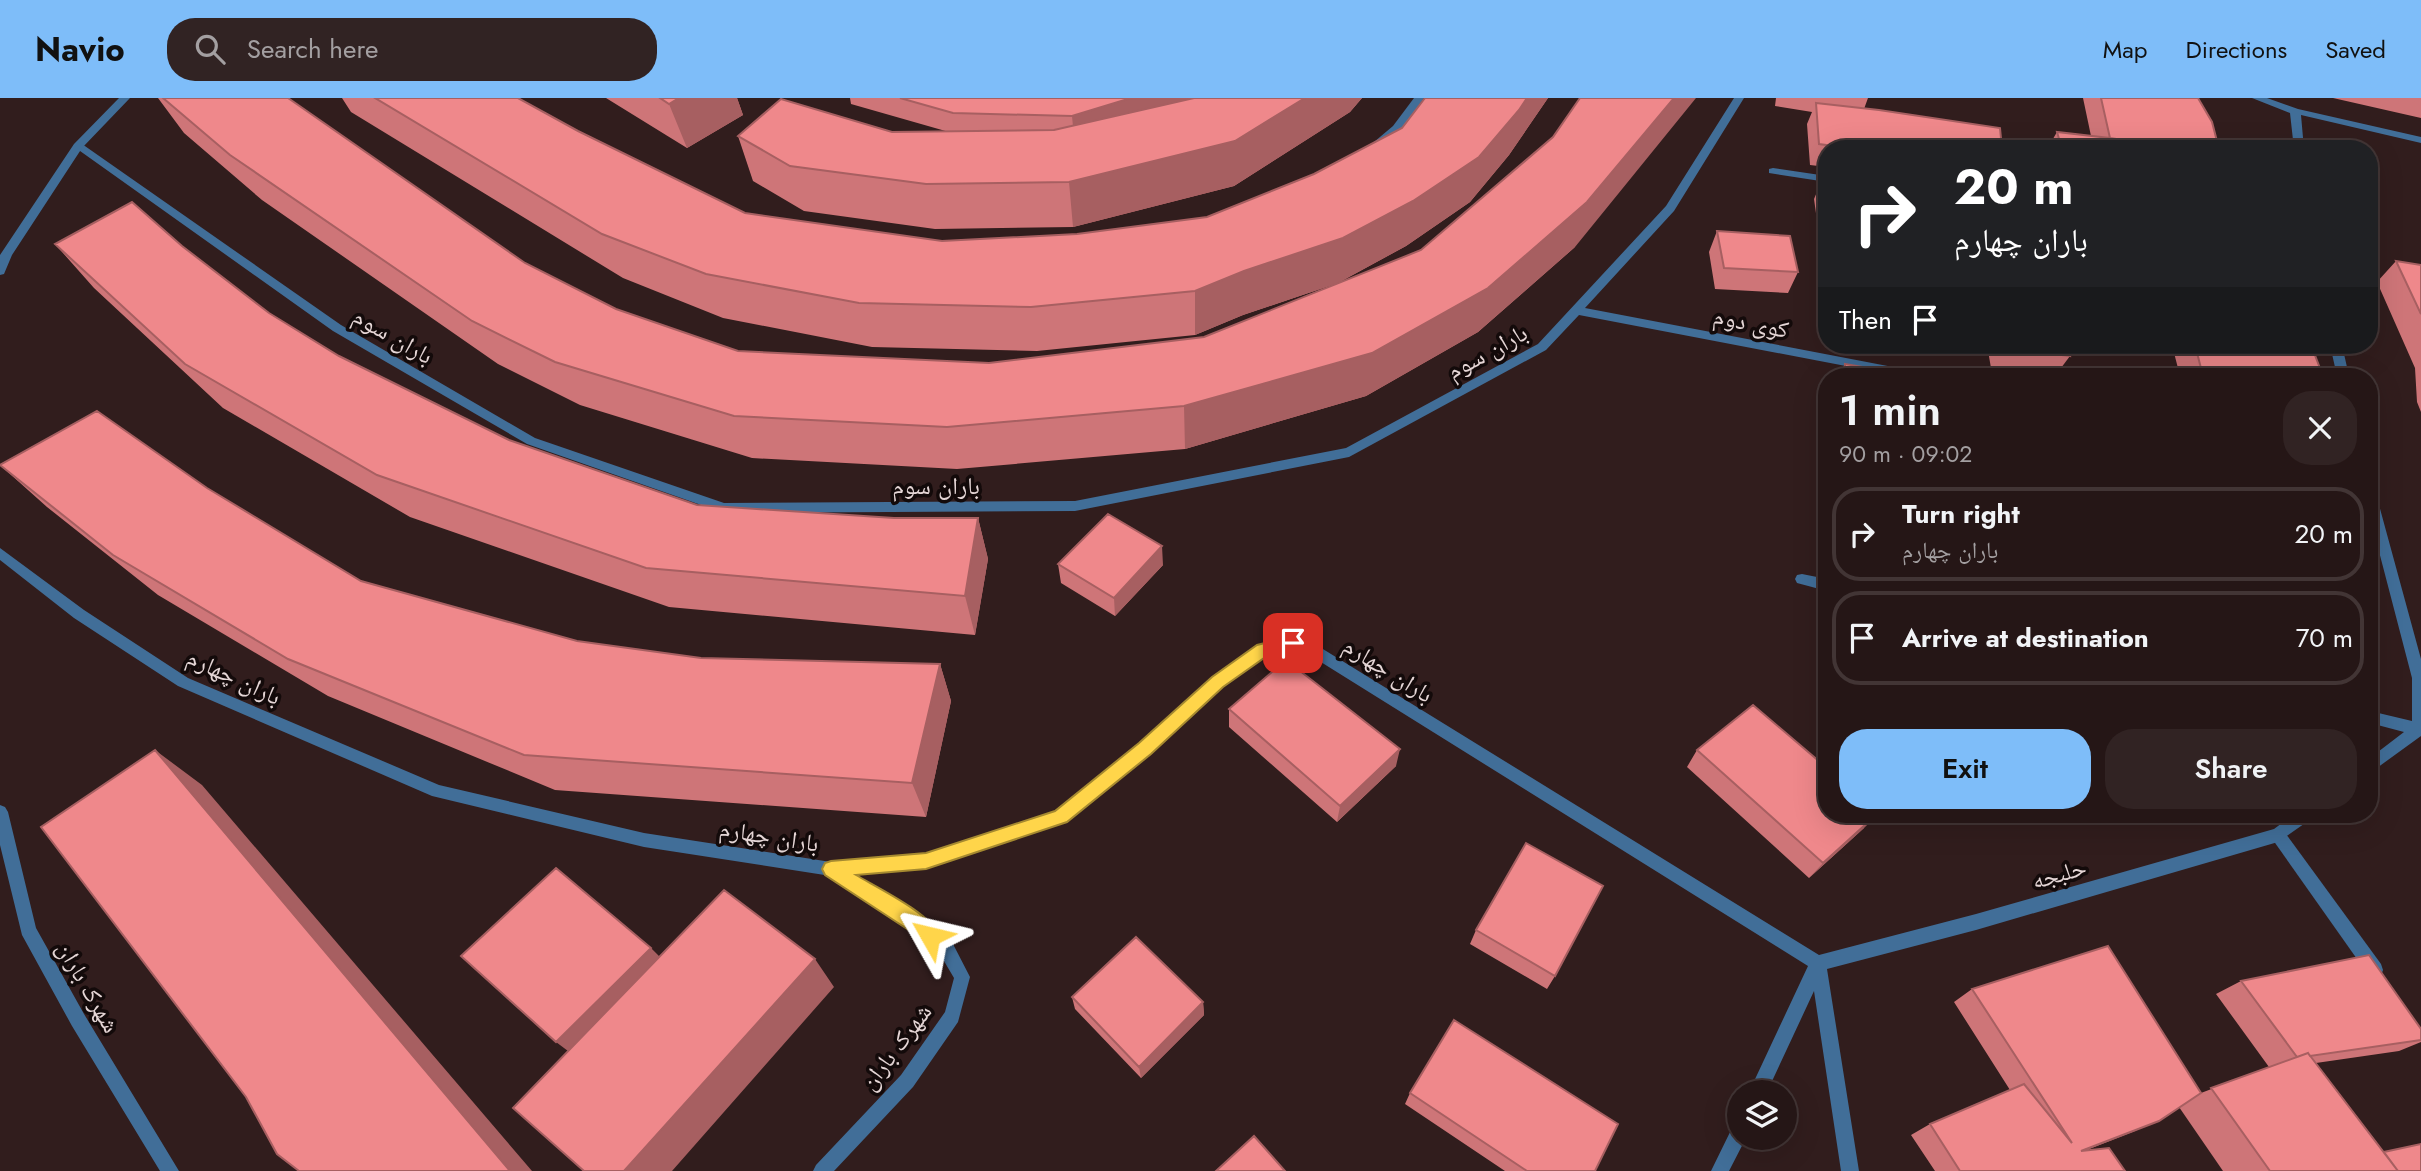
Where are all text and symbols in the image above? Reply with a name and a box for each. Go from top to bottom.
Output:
search box [167,18,657,81]
text: Navio [35,26,125,73]
icon: search [191,30,229,68]
text: Search here [247,30,378,68]
text: Map [2103,32,2148,67]
text: Directions [2186,32,2287,67]
text: Saved [2325,32,2386,67]
text: 20 m [1954,152,2073,222]
icon: right [1839,168,1930,259]
text: باران چهارم [1954,217,2088,263]
street label: باران سوم [347,298,440,373]
street label: کوی دوم [1710,298,1792,347]
text: Then [1839,301,1892,339]
icon: arrive [1906,301,1944,339]
street label: باران سوم [1440,315,1534,388]
text: 1 min [1839,380,1941,441]
button: close [2283,391,2357,465]
text: 90 m · 09:02 [1839,437,1972,471]
street label: باران سوم [892,468,980,503]
text: Turn right [1902,495,2020,533]
icon: right [1843,515,1881,553]
text: 20 m [2295,515,2353,553]
text: باران چهارم [1902,533,1998,567]
pin [1263,613,1323,673]
icon: arrive [1843,619,1881,657]
text: Arrive at destination [1902,619,2149,657]
text: 70 m [2296,619,2353,657]
icon: arrive [1274,624,1312,662]
street label: باران چهارم [1336,628,1440,711]
street label: باران چهارم [181,639,287,714]
button: Exit [1839,729,2091,809]
button: Share [2105,729,2357,809]
street label: باران چهارم [717,810,821,861]
street label: حلبجه [2028,849,2090,898]
position arrow [893,899,967,973]
street label: شهرک باران [48,934,129,1039]
street label: شهرک باران [851,996,940,1098]
map controls [1727,1080,1797,1150]
button: layers [1727,1080,1797,1150]

